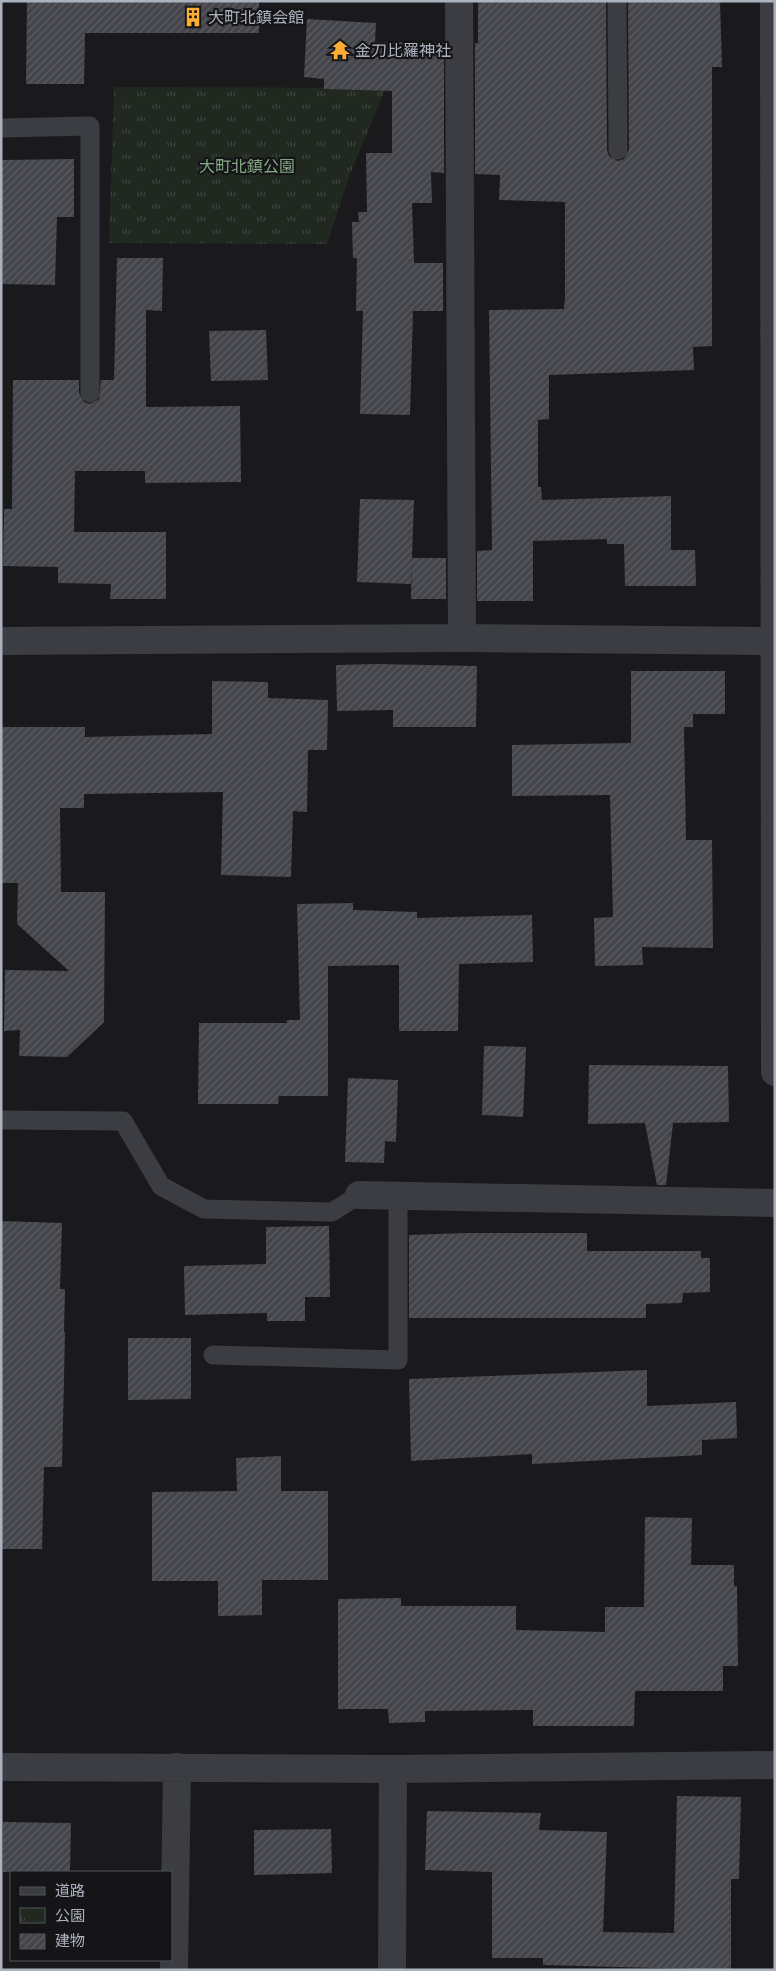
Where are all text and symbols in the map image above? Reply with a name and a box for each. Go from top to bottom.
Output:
building icon: 大町北鎮会館 [182,6,204,28]
place label: 大町北鎮会館 [208,7,304,27]
temple icon: 金刀比羅神社 [329,39,351,61]
place label: 金刀比羅神社 [355,40,451,60]
park label: 大町北鎮公園 [199,156,295,176]
legend [10,1871,172,1961]
text: 道路 [55,1881,85,1899]
text: 公園 [55,1906,85,1924]
text: 建物 [55,1931,85,1949]

